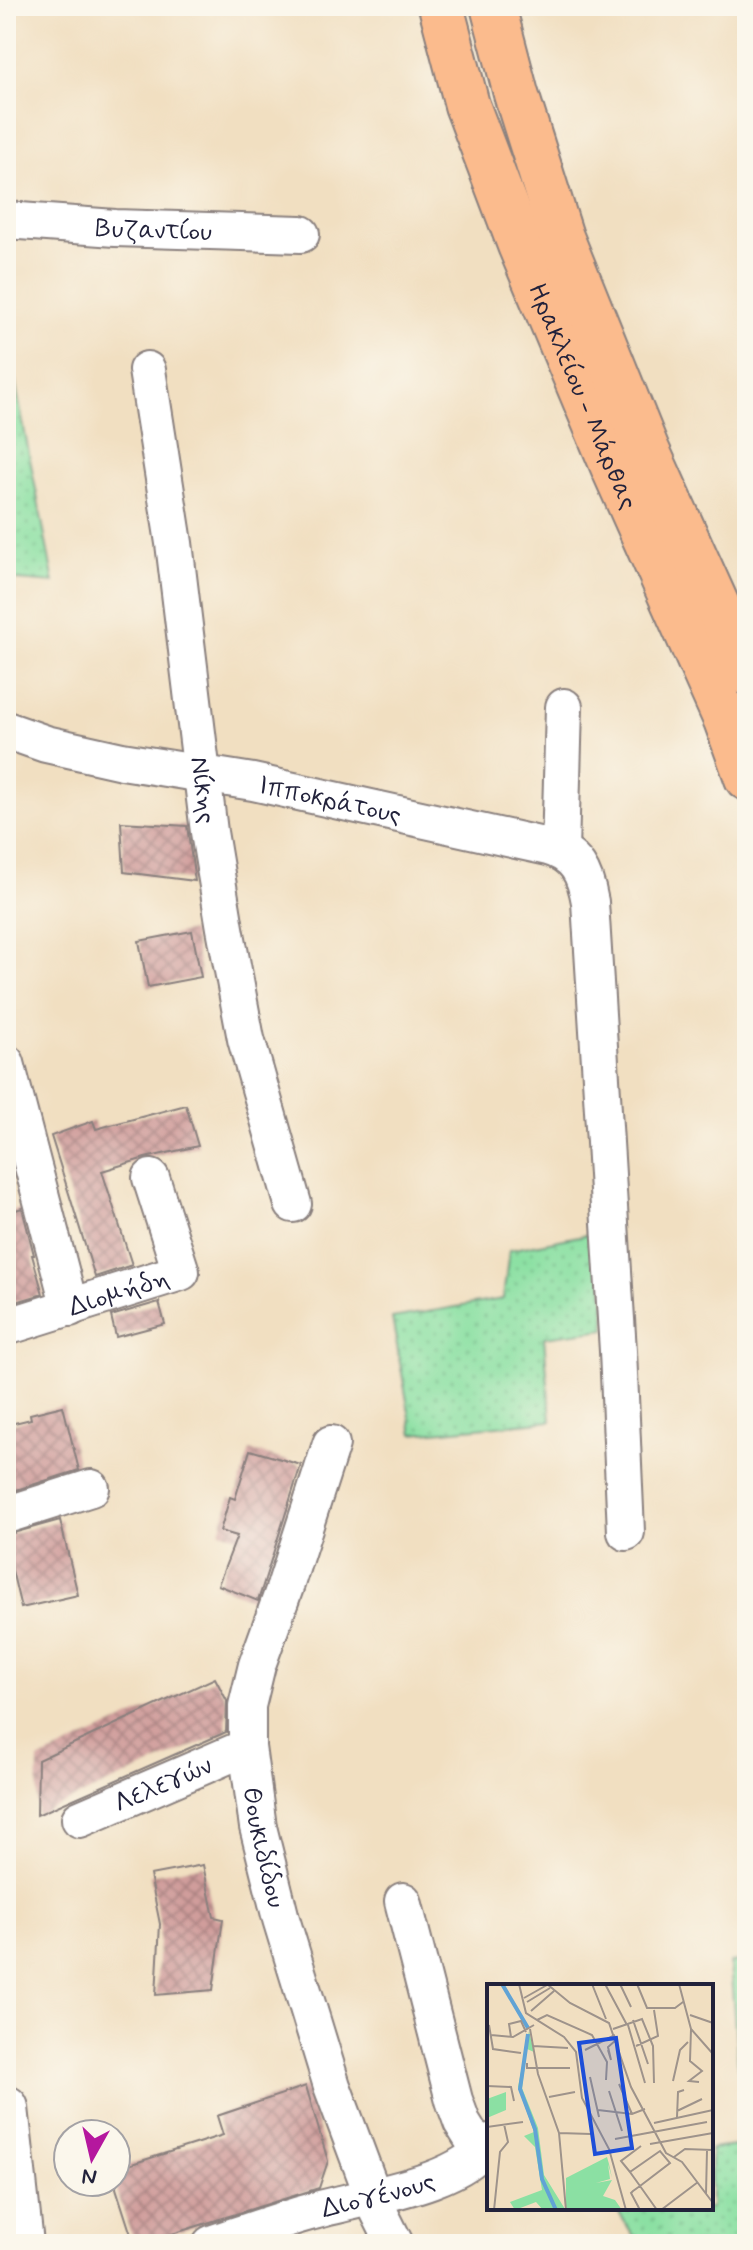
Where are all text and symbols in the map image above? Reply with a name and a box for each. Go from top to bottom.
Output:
street label: Βυζαντίου [94,212,212,250]
street label: Ηρακλείου - Μάρθας [519,279,645,515]
street label: Νίκης [181,755,223,826]
street label: Ιπποκράτους [255,769,404,833]
street label: Διομήδη [64,1262,174,1325]
street label: Λελεγών [109,1749,218,1821]
street label: Θουκιδίδου [234,1785,293,1912]
inset map [487,1984,713,2210]
north arrow [52,2118,132,2198]
text: N [80,2161,99,2191]
street label: Διογένους [318,2165,440,2227]

